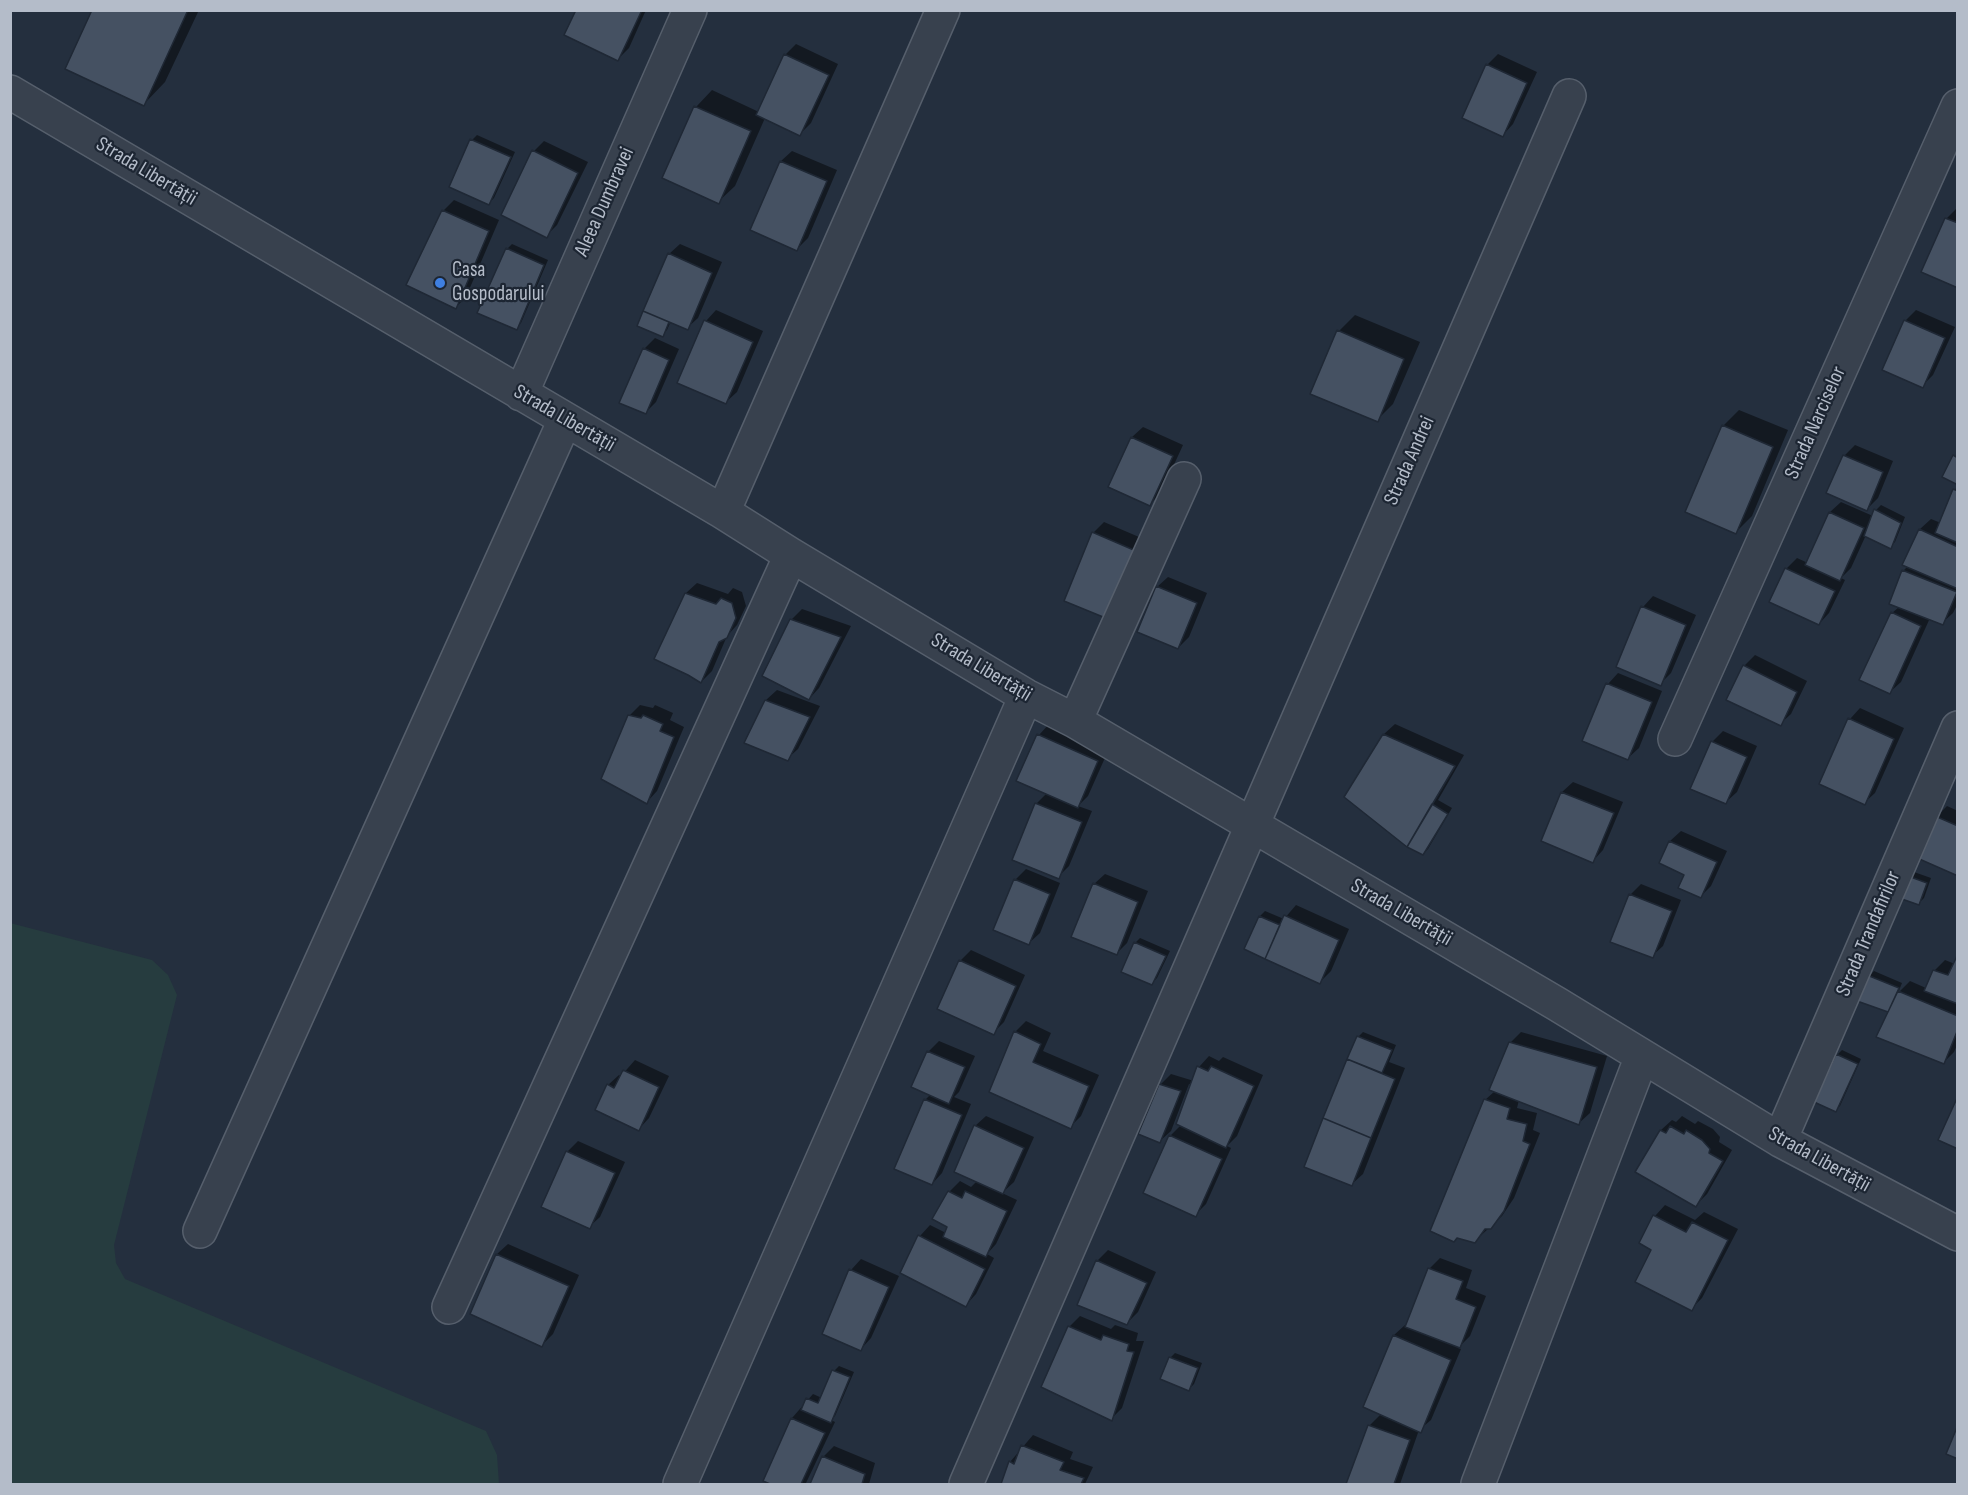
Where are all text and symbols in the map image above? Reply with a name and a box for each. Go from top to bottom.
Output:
street label: Strada Libertății [91,132,201,212]
street label: Aleea Dumbravei [570,144,640,260]
place label: Casa Gospodarului [452,258,544,308]
marker: Casa Gospodarului [433,276,447,290]
street label: Strada Narciselor [1780,363,1852,483]
street label: Strada Libertății [509,380,619,458]
street label: Strada Andrei [1379,413,1441,509]
street label: Strada Libertății [926,628,1036,708]
street label: Strada Trandafirilor [1831,868,1907,1000]
street label: Strada Libertății [1346,874,1456,952]
street label: Strada Libertății [1763,1122,1875,1198]

